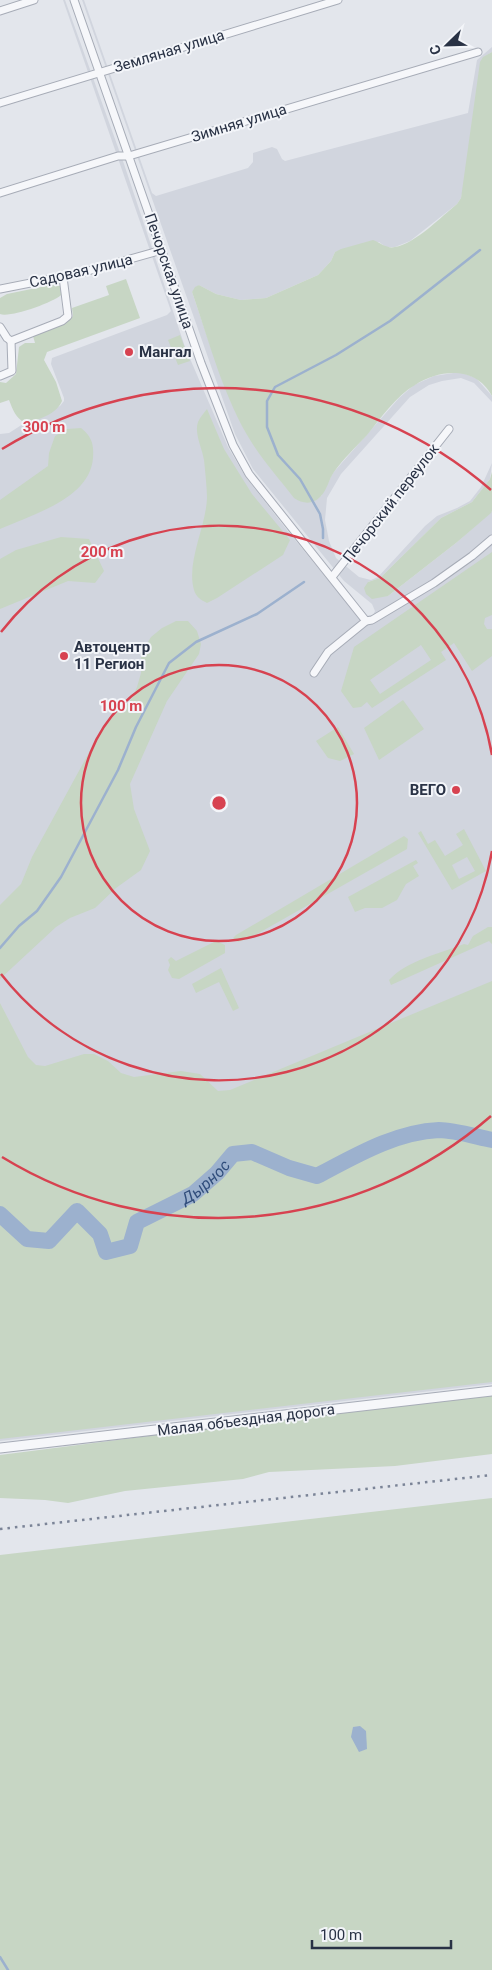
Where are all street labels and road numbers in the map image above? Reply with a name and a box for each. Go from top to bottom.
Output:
street label: Земляная улица [111,26,227,76]
street label: Зимняя улица [189,100,289,146]
street label: Печорская улица [141,211,197,331]
street label: Садовая улица [28,250,134,292]
street label: Печорский переулок [339,440,443,566]
street label: Малая объездная дорога [156,1400,336,1440]

